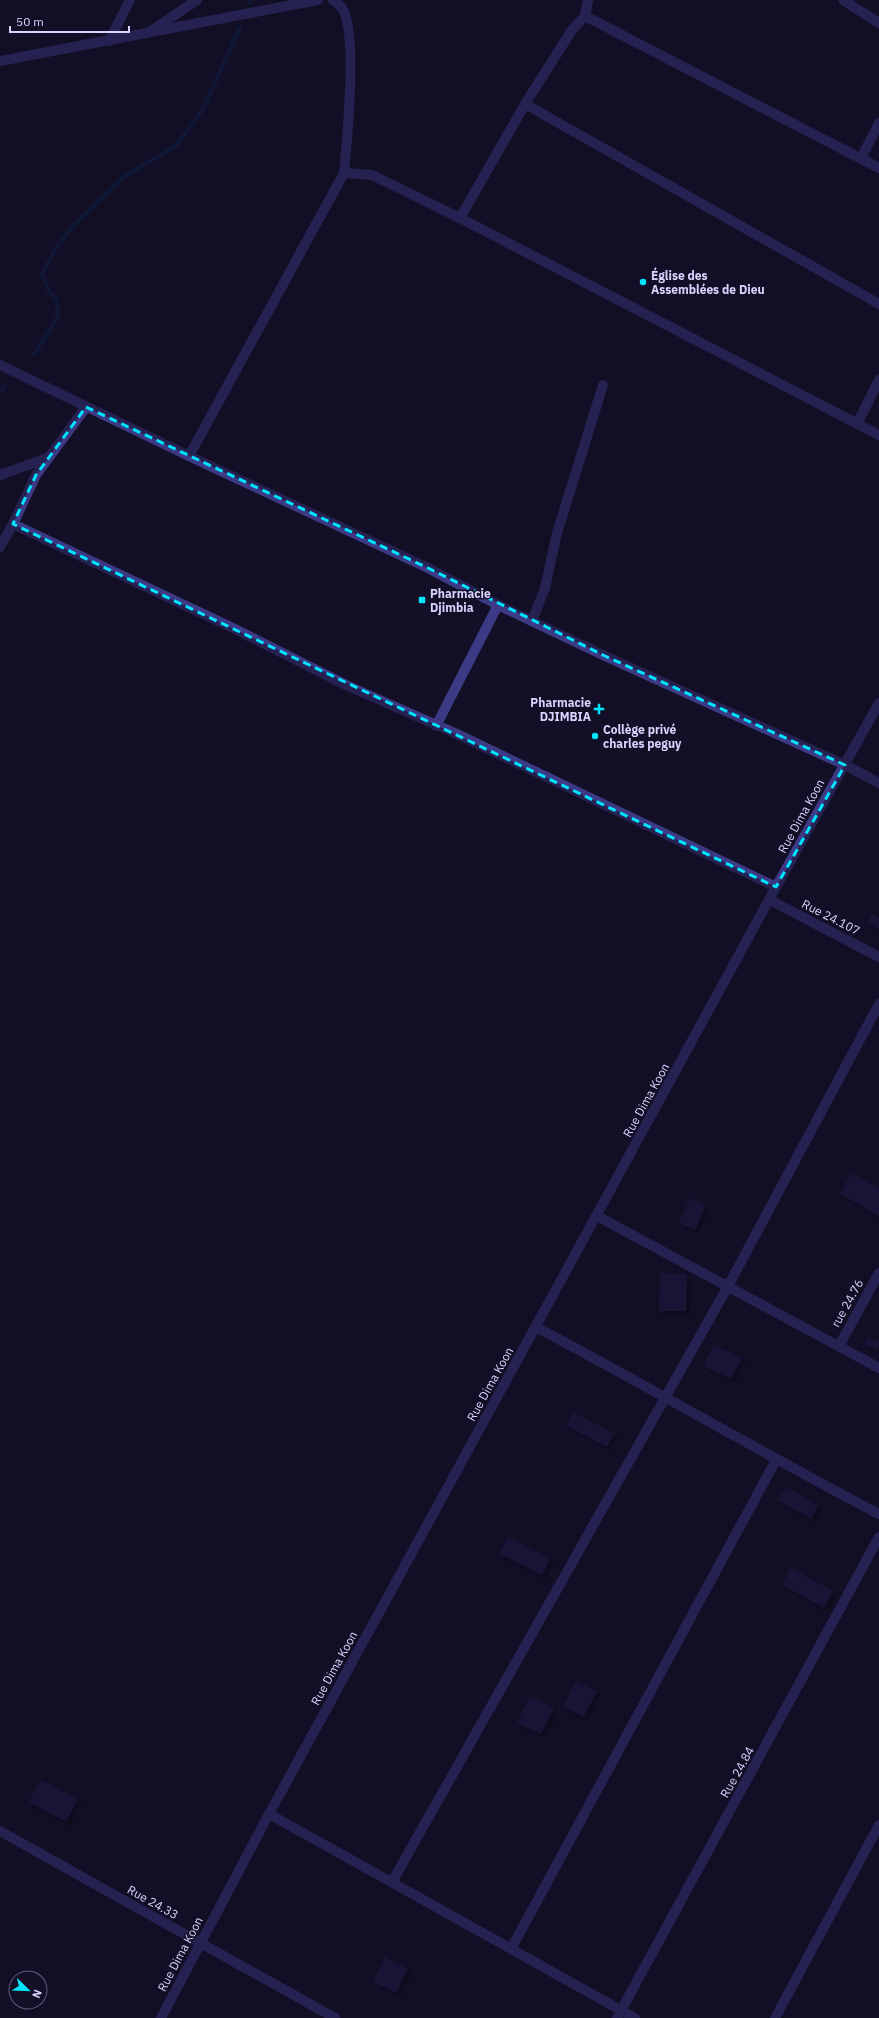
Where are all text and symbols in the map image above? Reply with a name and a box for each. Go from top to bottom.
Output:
scale bar [10,8,129,34]
text: 50 m [16,14,44,29]
place label: Église des Assemblées de Dieu [651,267,765,297]
marker: Église des Assemblées de Dieu [638,277,648,287]
place label: Pharmacie Djimbia [430,586,491,615]
marker: Pharmacie Djimbia [417,595,427,605]
place label: Pharmacie DJIMBIA [530,695,591,724]
marker: Pharmacie DJIMBIA [594,704,604,714]
place label: Collège privé charles peguy [603,722,682,751]
marker: Collège privé charles peguy [590,731,600,741]
street label: Rue Dima Koon [775,776,827,856]
street label: Rue 24.107 [799,896,863,938]
street label: Rue Dima Koon [620,1060,672,1140]
street label: rue 24.76 [828,1276,866,1330]
street label: Rue Dima Koon [464,1344,516,1424]
street label: Rue Dima Koon [308,1628,360,1708]
street label: Rue 24.84 [717,1744,757,1800]
street label: Rue 24.33 [125,1882,181,1922]
street label: Rue Dima Koon [154,1914,206,1994]
north arrow [8,1970,48,2010]
text: N [29,1988,45,2000]

